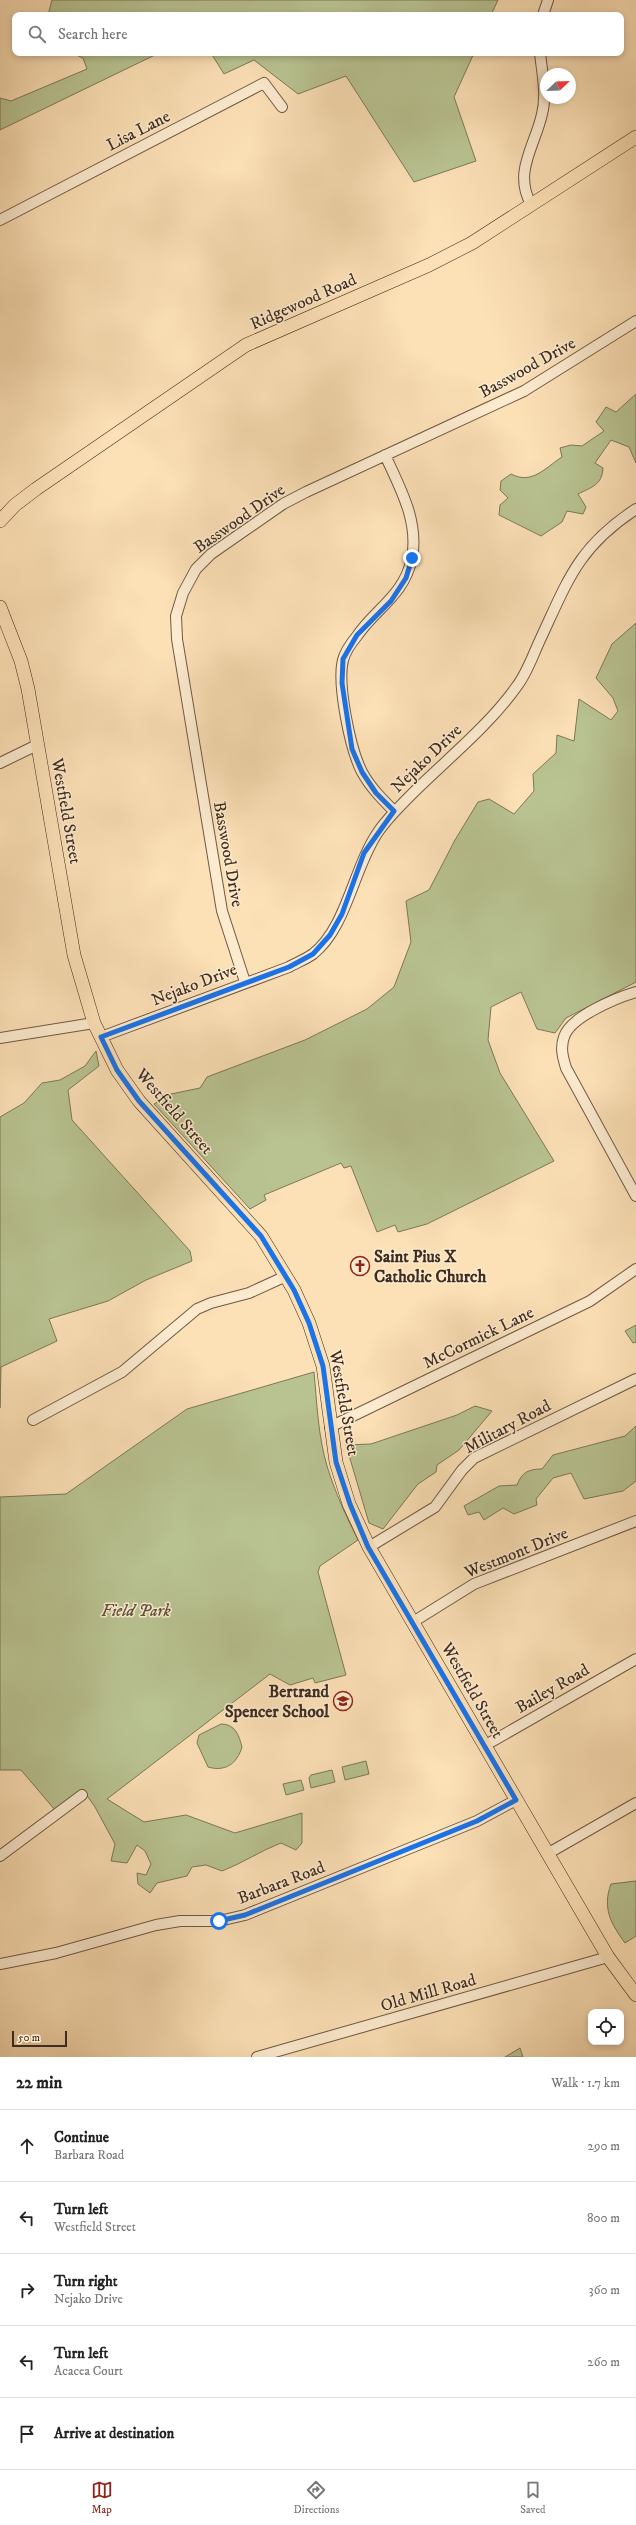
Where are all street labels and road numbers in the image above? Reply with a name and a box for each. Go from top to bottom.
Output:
street label: Lisa Lane [103,106,174,156]
street label: Ridgewood Road [247,268,361,335]
street label: Basswood Drive [475,332,579,403]
street label: Basswood Drive [190,479,290,558]
street label: Nejako Drive [387,720,467,798]
street label: Westfield Street [46,756,86,866]
street label: Basswood Drive [208,800,248,909]
street label: Nejako Drive [148,959,240,1011]
street label: Westfield Street [130,1063,218,1160]
street label: McCormick Lane [420,1302,537,1374]
street label: Westfield Street [324,1348,364,1458]
street label: Military Road [460,1395,555,1459]
street label: Westmont Drive [460,1522,571,1584]
street label: Westfield Street [435,1638,509,1743]
street label: Bailey Road [512,1659,594,1719]
street label: Barbara Road [235,1856,329,1910]
street label: Old Mill Road [378,1969,479,2017]

